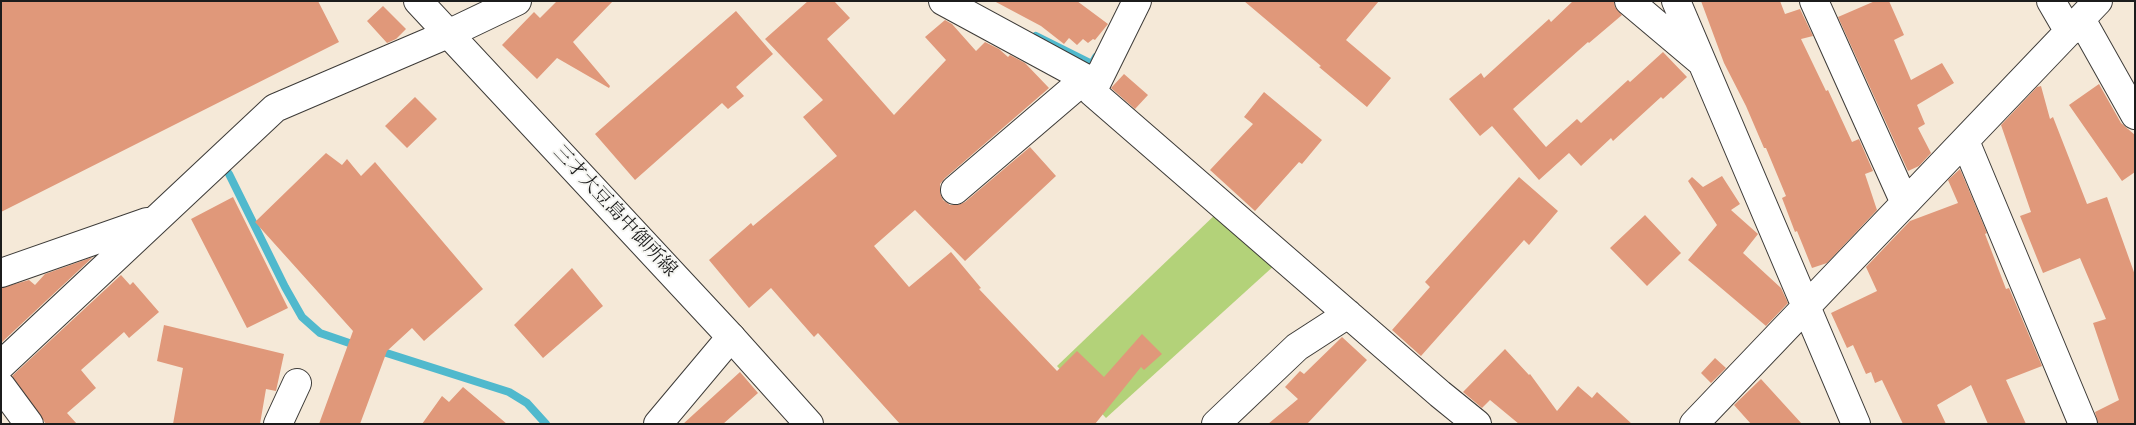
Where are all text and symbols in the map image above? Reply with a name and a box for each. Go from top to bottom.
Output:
street label: 三才大豆島中御所線 [547,142,681,282]

